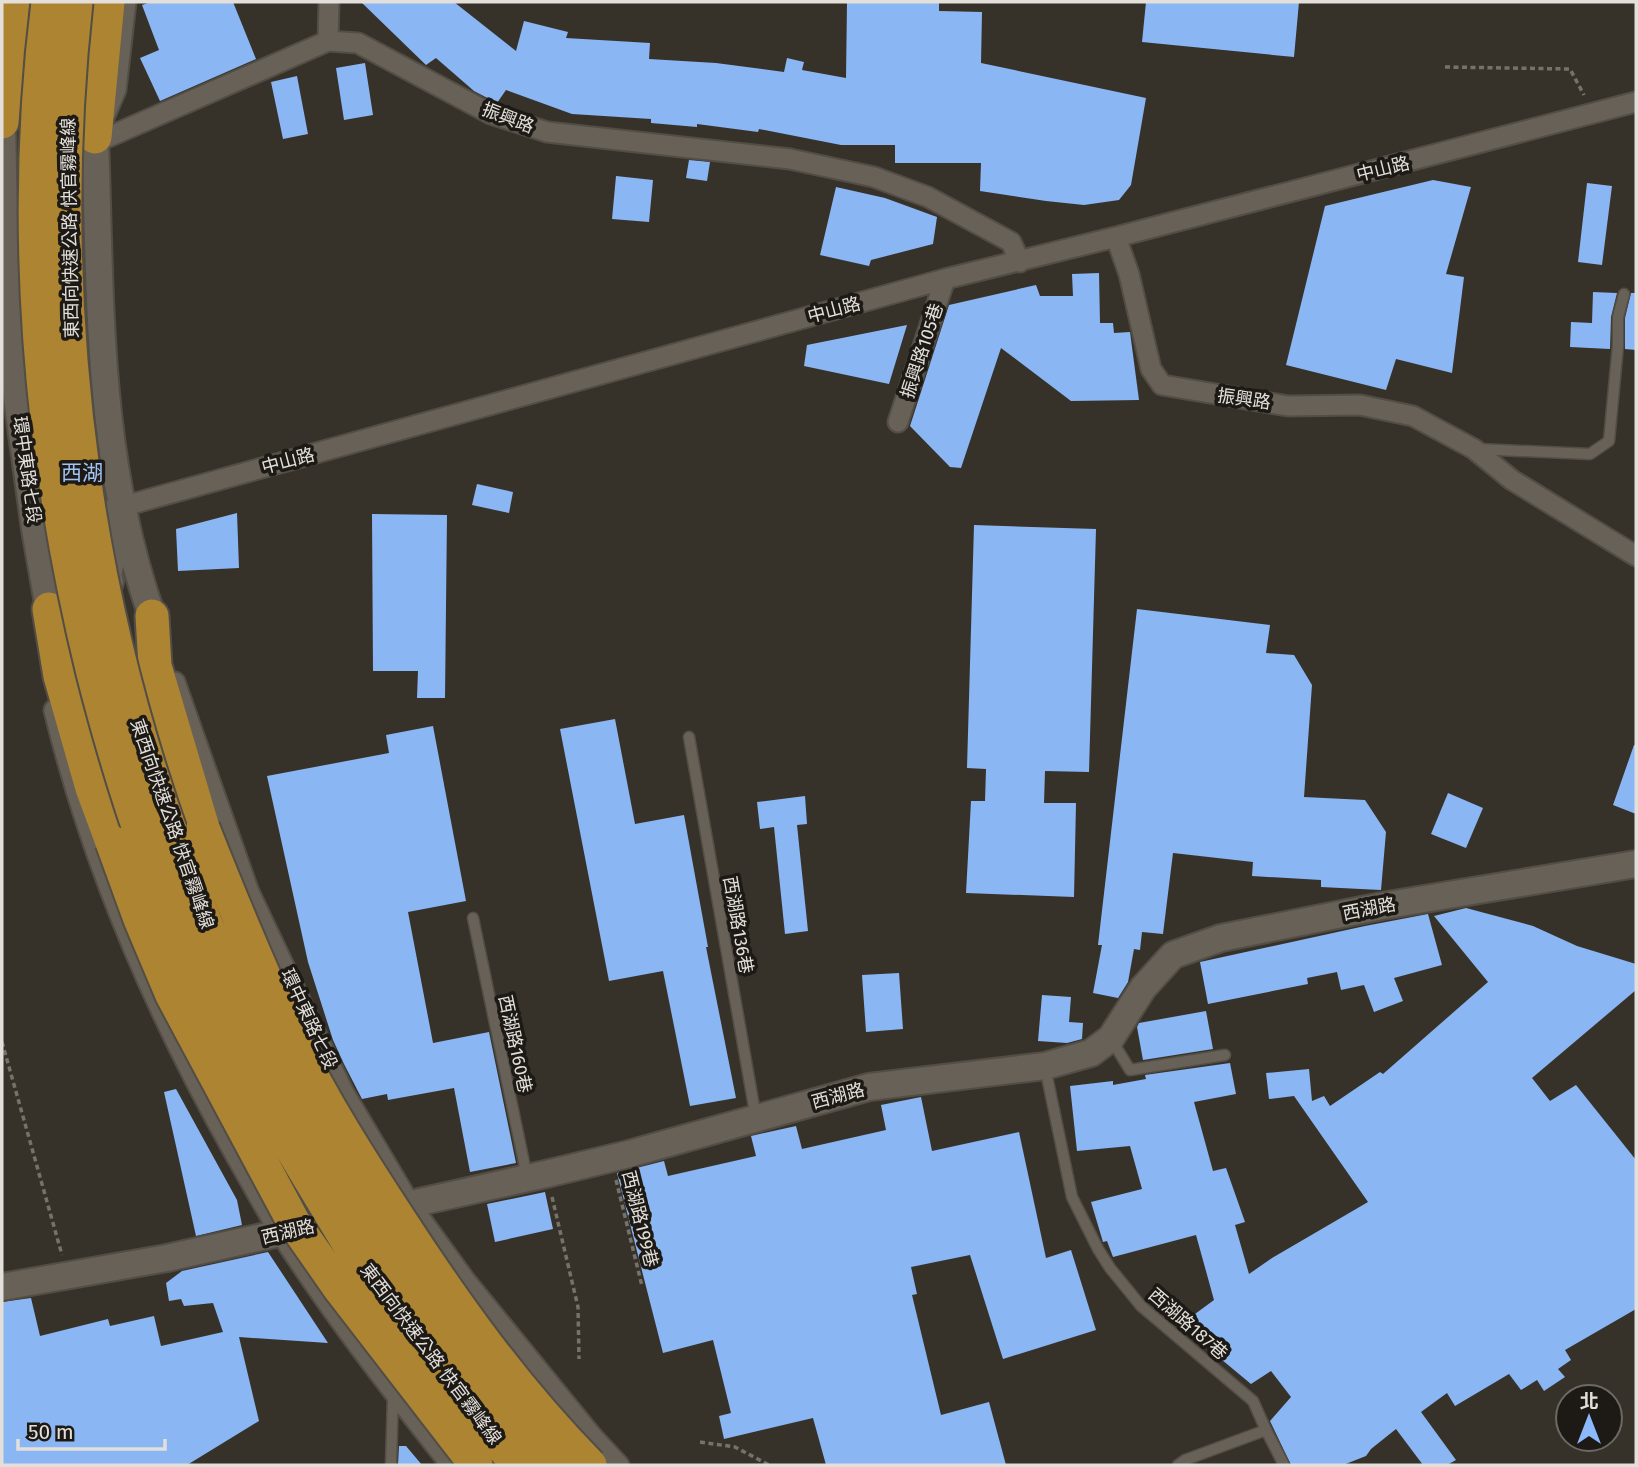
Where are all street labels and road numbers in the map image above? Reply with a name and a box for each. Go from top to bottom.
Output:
street label: 振興路 [479,98,537,138]
street label: 東西向快速公路 快官霧峰線 [57,117,83,339]
street label: 中山路 [1354,152,1412,186]
street label: 中山路 [805,292,863,328]
street label: 振興路105巷 [896,301,948,401]
street label: 振興路 [1216,384,1272,414]
street label: 環中東路七段 [9,415,45,525]
street label: 中山路 [259,443,317,479]
street label: 東西向快速公路 快官霧峰線 [126,716,218,932]
street label: 西湖路136巷 [719,875,757,975]
street label: 西湖路 [1340,893,1398,925]
street label: 環中東路七段 [276,965,342,1073]
street label: 西湖路160巷 [494,993,536,1095]
street label: 西湖路 [809,1078,867,1114]
street label: 西湖路199巷 [617,1168,663,1270]
street label: 西湖路 [259,1215,317,1249]
street label: 東西向快速公路 快官霧峰線 [356,1259,506,1449]
street label: 西湖路187巷 [1144,1284,1232,1364]

